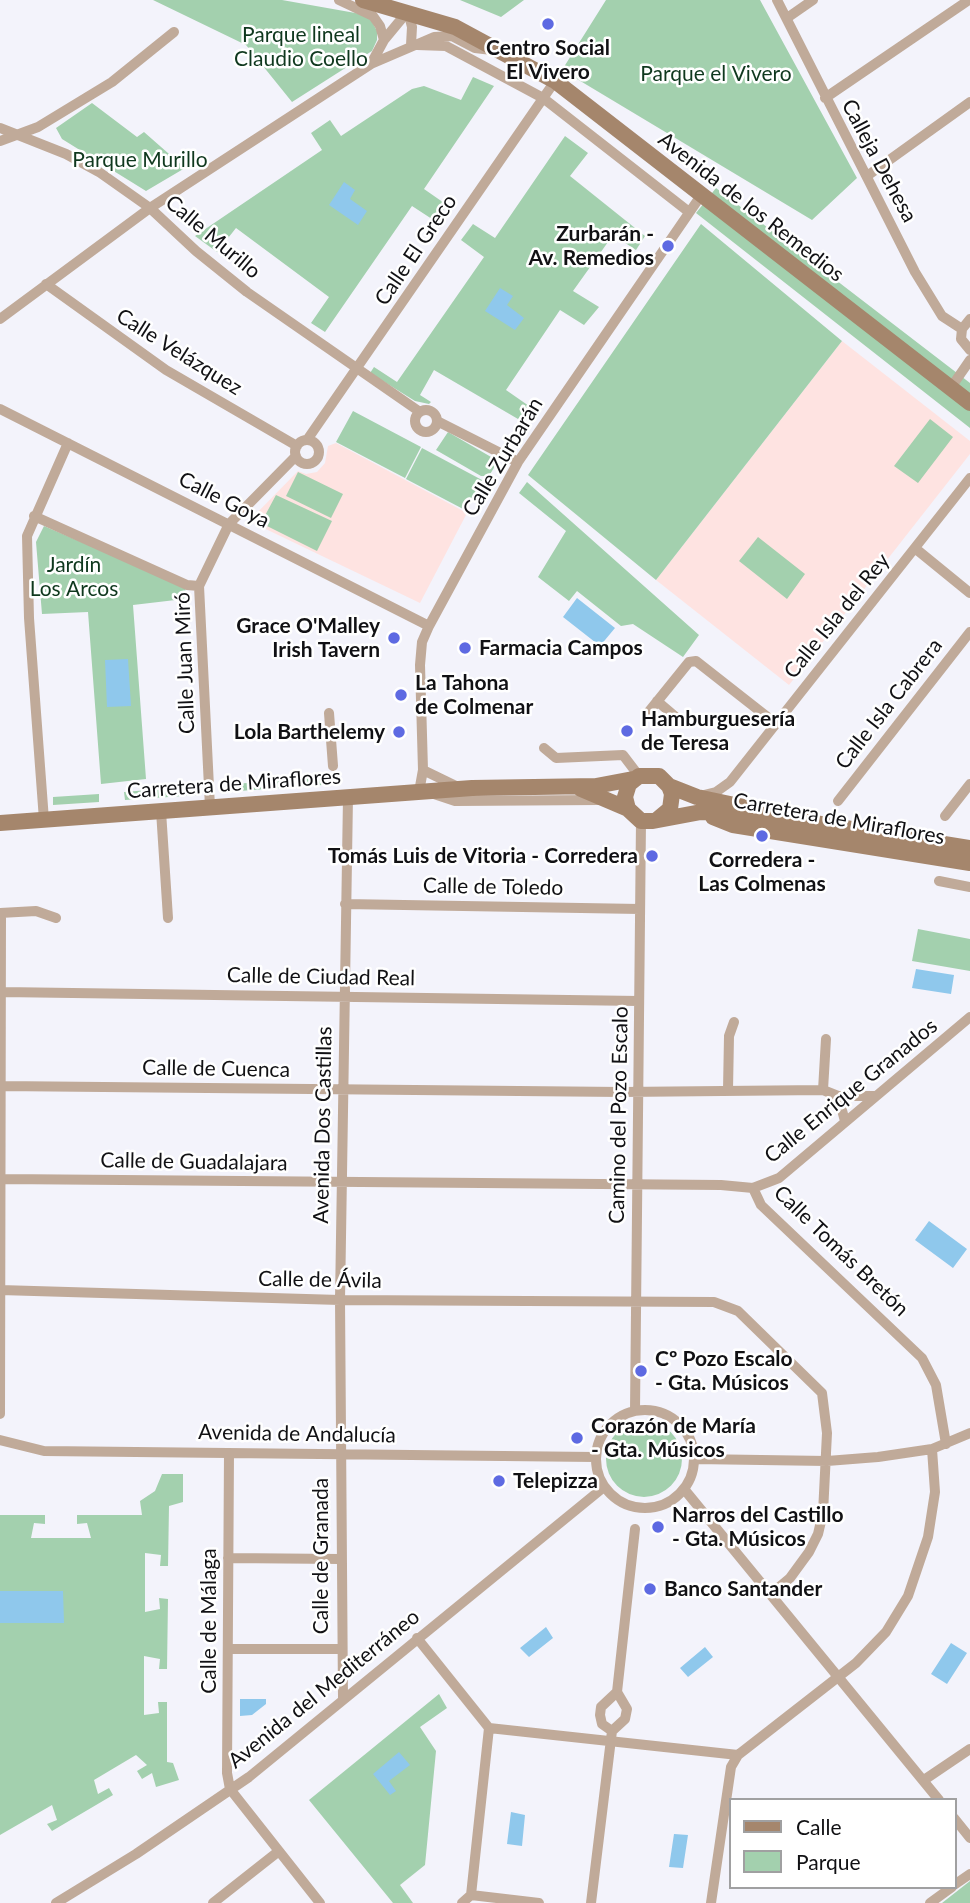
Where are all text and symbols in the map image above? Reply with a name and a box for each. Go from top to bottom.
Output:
marker: Centro Social El Vivero [540,16,556,32]
park label: Parque lineal Claudio Coello [234,22,368,72]
place label: Centro Social El Vivero [486,35,610,85]
park label: Parque el Vivero [640,61,792,87]
street label: Calleja Dehesa [836,95,922,227]
street label: Avenida de los Remedios [653,127,849,287]
park label: Parque Murillo [72,147,208,173]
street label: Calle Murillo [160,190,266,284]
street label: Calle El Greco [370,190,462,310]
place label: Zurbarán - Av. Remedios [528,221,654,271]
marker: Zurbarán - Av. Remedios [660,238,676,254]
street label: Calle Velázquez [112,303,246,401]
street label: Calle Zurbarán [458,393,548,521]
street label: Calle Goya [174,466,274,534]
street label: Calle Isla del Rey [779,548,895,684]
park label: Jardín Los Arcos [30,552,118,602]
street label: Calle Juan Miró [170,592,200,734]
place label: Grace O'Malley Irish Tavern [236,613,380,663]
marker: Grace O'Malley Irish Tavern [386,630,402,646]
street label: Calle Isla Cabrera [830,634,948,774]
place label: Farmacia Campos [479,635,643,661]
marker: Farmacia Campos [457,640,473,656]
place label: La Tahona de Colmenar [415,670,533,720]
marker: La Tahona de Colmenar [393,687,409,703]
place label: Hamburguesería de Teresa [641,706,795,756]
place label: Lola Barthelemy [234,719,385,745]
marker: Hamburguesería de Teresa [619,723,635,739]
marker: Lola Barthelemy [391,724,407,740]
street label: Carretera de Miraflores [126,764,342,804]
street label: Carretera de Miraflores [731,788,947,850]
marker: Corredera - Las Colmenas [754,828,770,844]
place label: Tomás Luis de Vitoria - Corredera [328,843,638,869]
place label: Corredera - Las Colmenas [698,847,826,897]
marker: Tomás Luis de Vitoria - Corredera [644,848,660,864]
street label: Calle de Toledo [423,873,563,901]
street label: Calle de Ciudad Real [227,963,415,991]
street label: Camino del Pozo Escalo [605,1006,633,1224]
street label: Calle Enrique Granados [760,1014,942,1168]
street label: Avenida Dos Castillas [309,1026,337,1224]
street label: Calle de Cuenca [142,1055,290,1083]
street label: Calle de Guadalajara [100,1148,288,1176]
street label: Calle Tomás Bretón [768,1180,914,1322]
street label: Calle de Ávila [258,1266,382,1294]
place label: Cº Pozo Escalo - Gta. Músicos [655,1346,793,1396]
marker: Cº Pozo Escalo - Gta. Músicos [633,1363,649,1379]
place label: Corazón de María - Gta. Músicos [591,1413,756,1463]
street label: Avenida de Andalucía [198,1420,396,1448]
marker: Corazón de María - Gta. Músicos [569,1430,585,1446]
place label: Telepizza [513,1468,598,1494]
marker: Telepizza [491,1473,507,1489]
street label: Calle de Granada [308,1478,334,1634]
place label: Narros del Castillo - Gta. Músicos [672,1502,844,1552]
marker: Narros del Castillo - Gta. Músicos [650,1519,666,1535]
street label: Calle de Málaga [196,1548,222,1694]
place label: Banco Santander [664,1576,822,1602]
marker: Banco Santander [642,1581,658,1597]
street label: Avenida del Mediterráneo [223,1604,425,1774]
legend [729,1798,956,1889]
text: Calle [796,1814,841,1839]
text: Parque [796,1849,861,1874]

